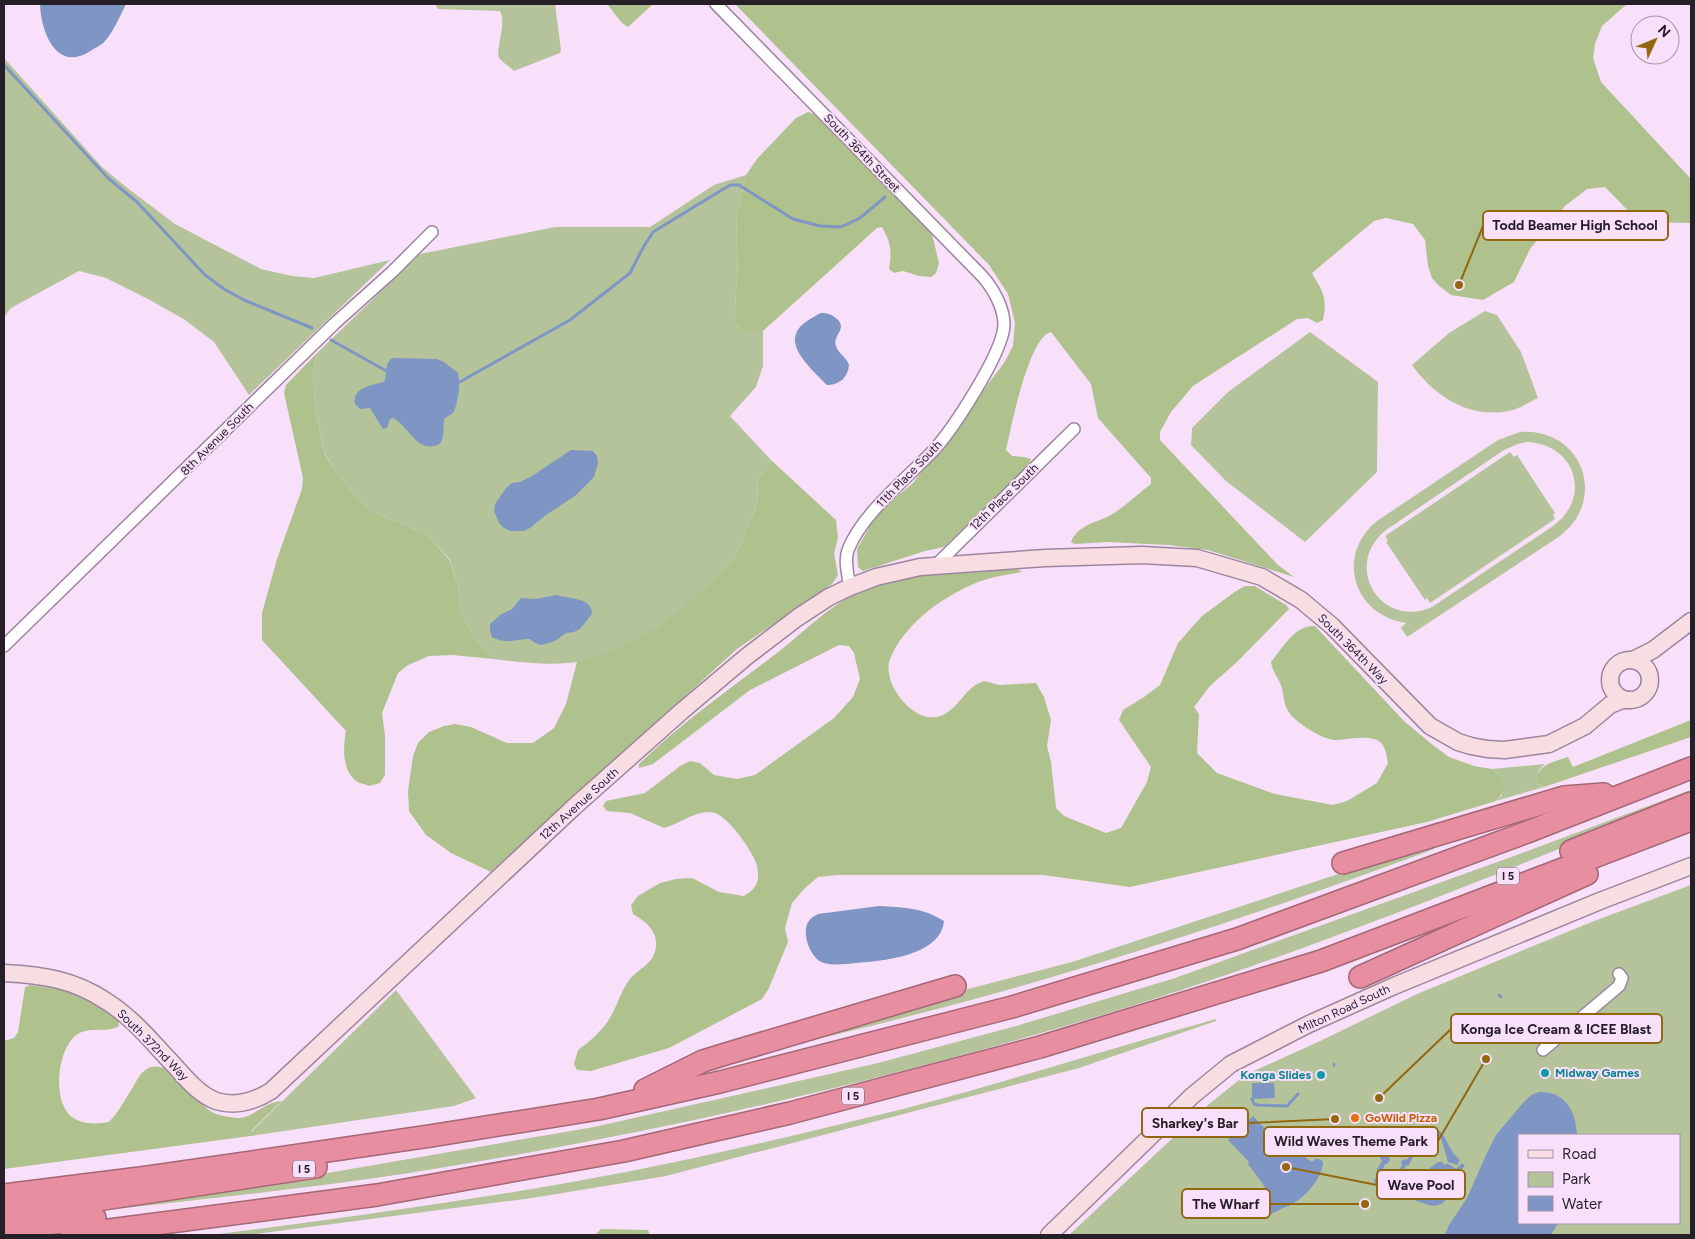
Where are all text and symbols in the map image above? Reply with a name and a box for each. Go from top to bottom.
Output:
north arrow [1630,15,1680,65]
text: N [1654,22,1674,41]
street label: South 364th Street [821,111,903,196]
callout: Todd Beamer High School [1483,211,1668,240]
text: Todd Beamer High School [1492,217,1658,234]
street label: 8th Avenue South [178,399,257,478]
street label: 11th Place South [873,437,945,511]
street label: 12th Place South [967,461,1041,533]
street label: South 364th Way [1315,611,1392,688]
street label: 12th Avenue South [537,765,622,843]
road number: I 5 [1497,868,1519,884]
street label: Milton Road South [1296,981,1392,1036]
street label: South 372nd Way [114,1006,192,1084]
callout: Konga Ice Cream & ICEE Blast [1451,1014,1662,1043]
text: Konga Ice Cream & ICEE Blast [1460,1021,1652,1038]
place label: Midway Games [1555,1066,1640,1080]
marker: Midway Games [1539,1067,1551,1079]
place label: Konga Slides [1240,1068,1311,1082]
marker: Konga Slides [1315,1069,1327,1081]
road number: I 5 [842,1088,864,1104]
callout: Sharkey's Bar [1142,1108,1248,1137]
place label: GoWild Pizza [1365,1111,1437,1125]
marker: GoWild Pizza [1349,1112,1361,1124]
text: Sharkey's Bar [1152,1115,1239,1132]
callout: Wild Waves Theme Park [1264,1127,1438,1156]
text: Wild Waves Theme Park [1274,1133,1428,1150]
legend [1518,1134,1680,1224]
text: Road [1562,1145,1597,1163]
road number: I 5 [293,1160,315,1178]
callout: Wave Pool [1377,1170,1465,1199]
text: Park [1562,1170,1591,1188]
text: Wave Pool [1387,1177,1455,1194]
callout: The Wharf [1182,1189,1270,1218]
text: Water [1562,1195,1602,1213]
text: The Wharf [1192,1196,1260,1213]

